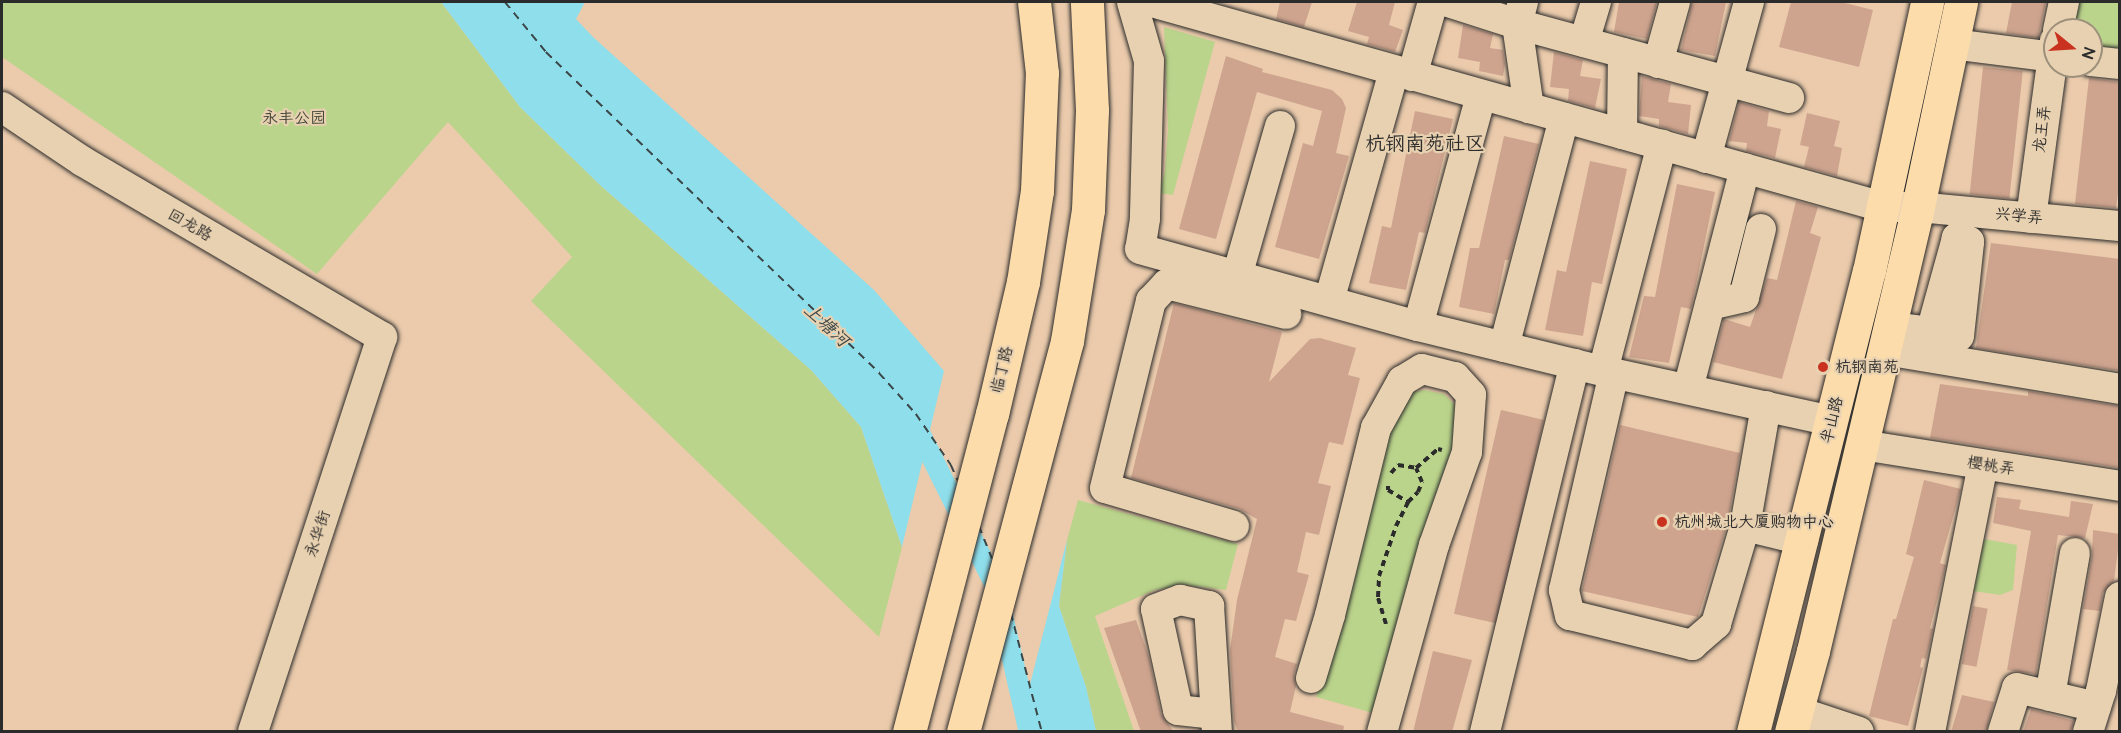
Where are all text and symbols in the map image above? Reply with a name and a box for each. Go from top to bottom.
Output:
north arrow [2043,18,2103,78]
text: N [2076,45,2100,61]
street label: 龙王弄 [2030,104,2054,154]
park label: 永丰公园 [262,108,326,128]
district label: 杭钢南苑社区 [1365,132,1485,156]
street label: 兴学弄 [1994,204,2044,228]
street label: 回龙路 [164,205,216,245]
water label: 上塘河 [799,300,853,352]
street label: 临丁路 [987,344,1017,396]
place label: 杭钢南苑 [1835,357,1899,377]
marker: 杭钢南苑 [1816,360,1830,374]
street label: 半山路 [1817,394,1847,446]
street label: 樱桃弄 [1966,453,2016,479]
street label: 永华街 [301,508,335,560]
place label: 杭州城北大厦购物中心 [1674,512,1834,532]
marker: 杭州城北大厦购物中心 [1655,515,1669,529]

